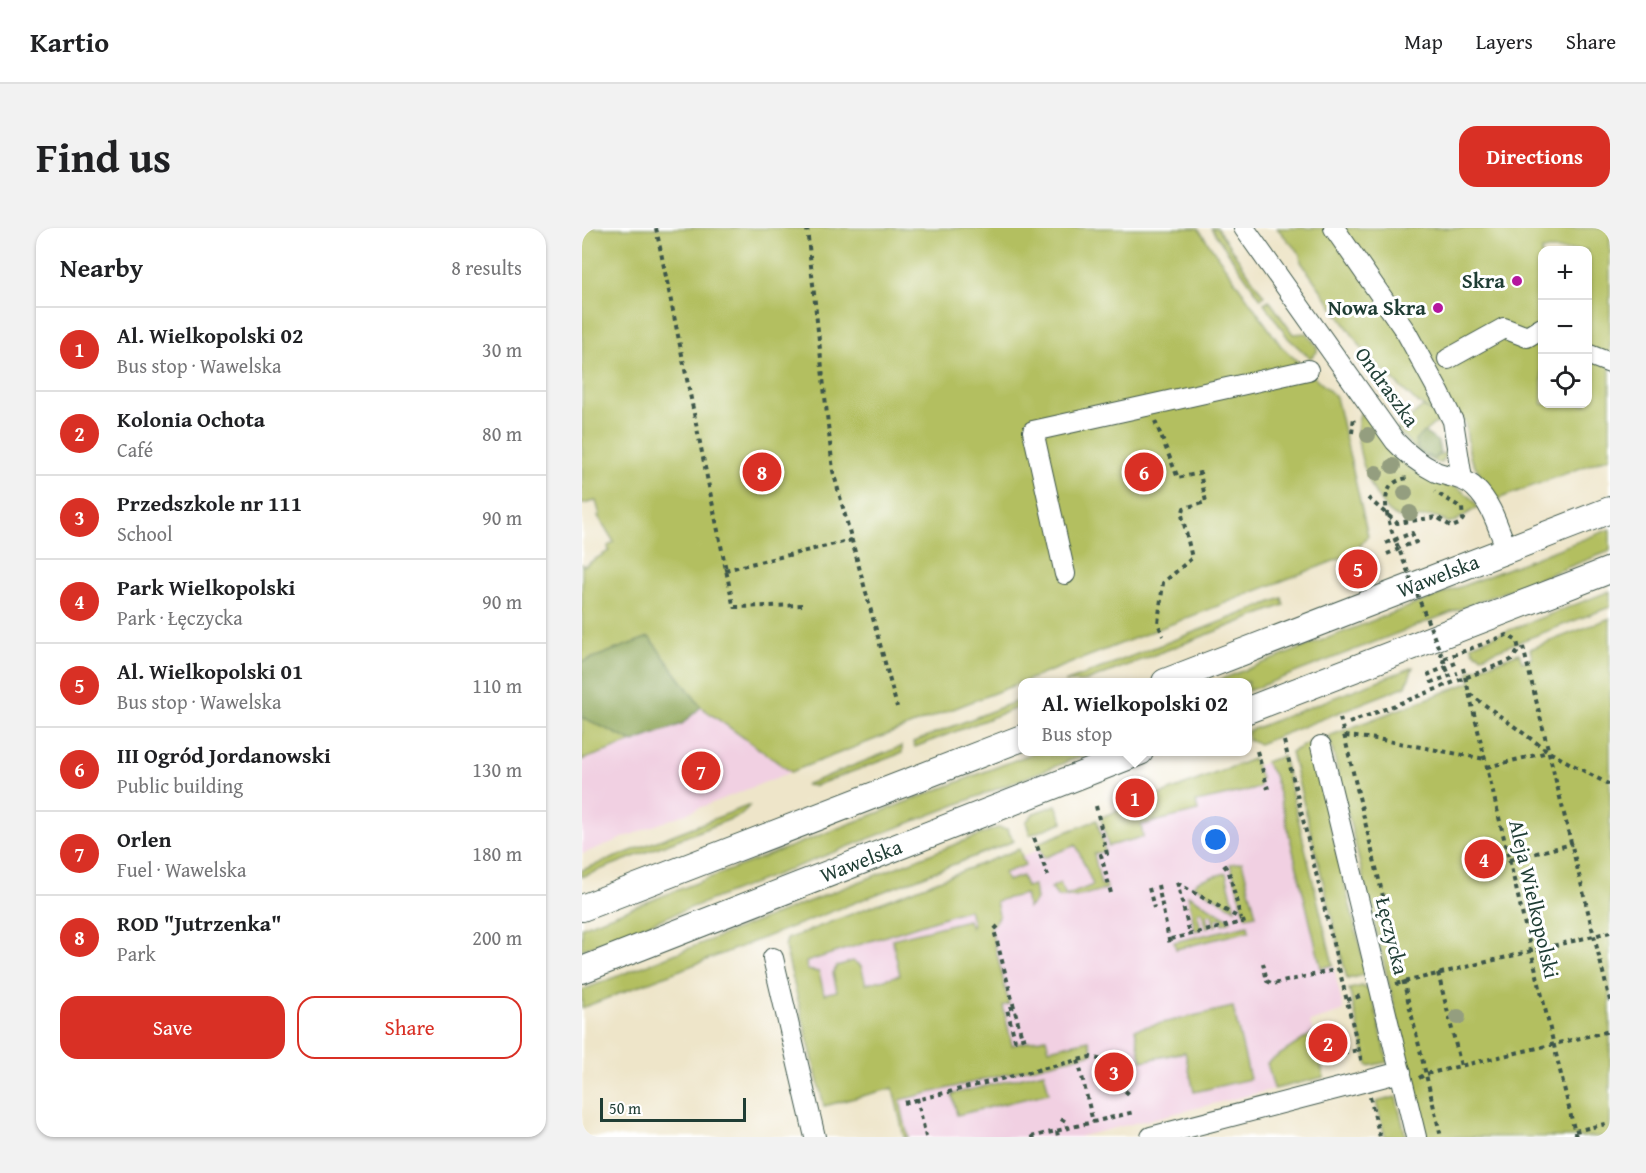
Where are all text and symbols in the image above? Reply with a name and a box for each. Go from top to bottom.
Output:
text: Kartio [30,21,109,62]
text: Map [1404,26,1443,57]
text: Layers [1476,26,1533,57]
text: Share [1566,26,1616,57]
text: Find us [36,126,171,187]
button: Directions [1459,126,1610,187]
map controls [1538,246,1592,408]
button: + [1538,246,1592,300]
text: Nearby [60,248,143,287]
text: 8 results [451,253,522,282]
place label: Skra [1462,265,1505,296]
marker: Skra [1510,274,1524,288]
place label: Nowa Skra [1328,292,1426,323]
button: − [1538,300,1592,354]
marker: Nowa Skra [1431,301,1445,315]
text: Al. Wielkopolski 02 [117,319,303,351]
text: 1 [74,335,85,364]
text: 30 m [482,335,522,364]
street label: Ondraszka [1348,340,1427,433]
text: Bus stop · Wawelska [117,351,281,380]
button: locate [1538,354,1592,408]
text: Kolonia Ochota [117,403,265,435]
text: 2 [74,419,85,448]
text: 80 m [482,419,522,448]
text: Café [117,435,153,464]
pin: 8 [742,450,782,494]
pin: 6 [1124,450,1164,494]
text: Przedszkole nr 111 [117,487,302,519]
text: 3 [74,503,85,532]
text: 90 m [482,503,522,532]
text: School [117,519,173,548]
pin: 5 [1338,546,1378,592]
street label: Wawelska [1392,546,1483,605]
text: Park Wielkopolski [117,571,295,603]
text: 4 [74,587,85,616]
text: 90 m [482,587,522,616]
text: Park · Łęczycka [117,603,243,632]
text: Al. Wielkopolski 01 [117,655,303,687]
text: 5 [74,671,85,700]
text: 110 m [472,671,522,700]
popup [1018,678,1252,756]
text: Bus stop · Wawelska [117,687,281,716]
text: Al. Wielkopolski 02 [1042,687,1228,719]
text: Bus stop [1042,719,1112,748]
text: III Ogród Jordanowski [117,739,331,771]
pin: 7 [682,748,720,794]
text: 6 [74,755,85,784]
text: 130 m [472,755,522,784]
text: Public building [117,771,243,800]
pin: 1 [1116,776,1154,820]
street label: Aleja Wielkopolski [1501,816,1568,981]
text: Orlen [117,823,172,855]
your location [1201,825,1230,854]
street label: Wawelska [815,831,906,890]
pin: 4 [1464,836,1504,882]
text: 7 [74,839,85,868]
text: 180 m [472,839,522,868]
text: Fuel · Wawelska [117,855,246,884]
street label: Łęczycka [1368,894,1417,978]
text: ROD "Jutrzenka" [117,907,282,939]
text: 8 [74,923,85,952]
text: 200 m [472,923,522,952]
text: Park [117,939,156,968]
button: Save [60,996,285,1059]
button: Share [297,996,522,1059]
pin: 2 [1308,1020,1348,1066]
pin: 3 [1094,1050,1134,1094]
scale bar [600,1095,746,1122]
text: 50 m [609,1096,641,1120]

